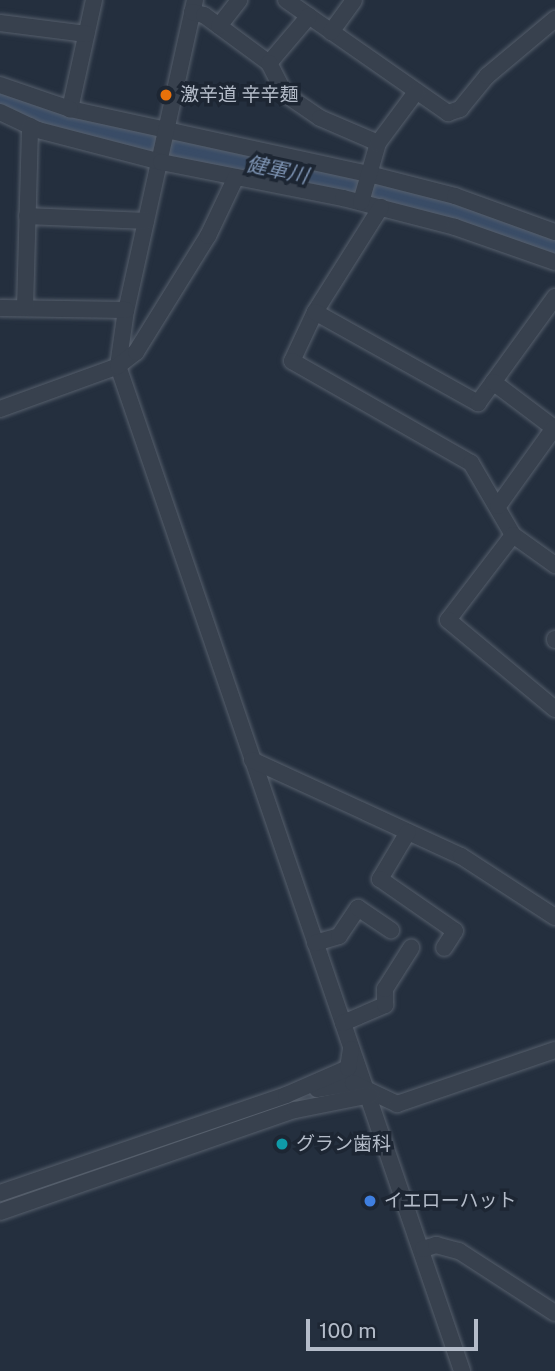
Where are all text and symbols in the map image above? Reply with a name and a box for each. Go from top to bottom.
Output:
place label: 激辛道 辛辛麺 [180,84,299,106]
marker: 激辛道 辛辛麺 [158,87,174,103]
water label: 健軍川 [244,151,310,189]
place label: グラン歯科 [296,1133,391,1155]
marker: グラン歯科 [274,1136,290,1152]
place label: イエローハット [384,1190,517,1212]
marker: イエローハット [362,1193,378,1209]
scale bar [310,1304,482,1348]
text: 100 m [319,1318,376,1343]

